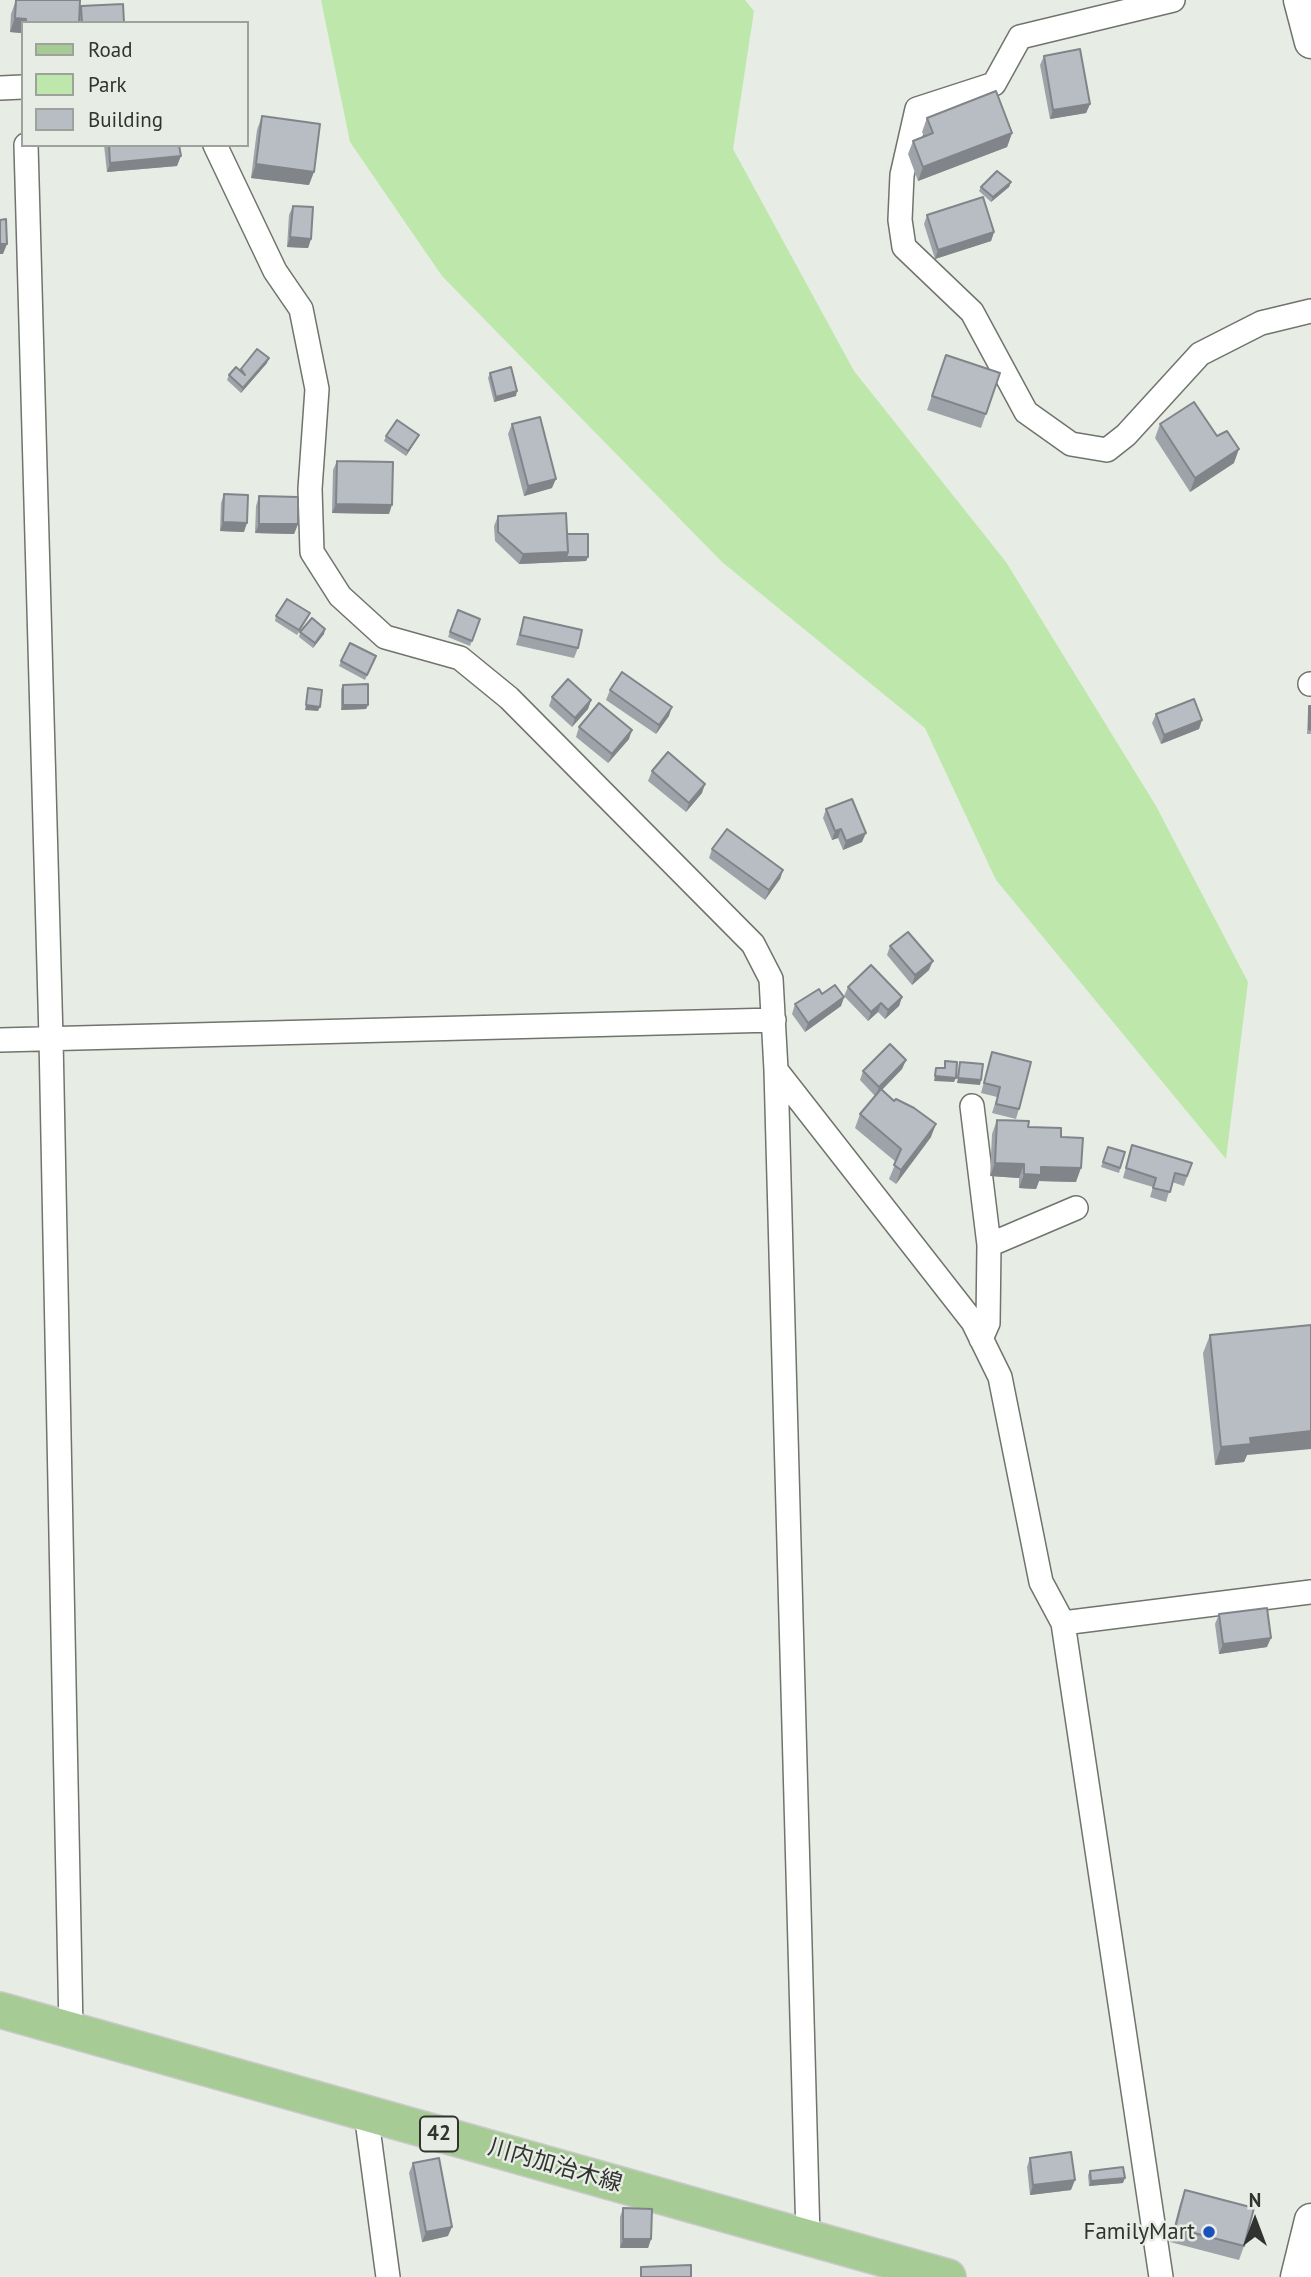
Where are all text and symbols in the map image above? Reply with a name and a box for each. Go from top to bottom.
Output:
legend [21,21,248,147]
text: Road [88,36,132,63]
text: Park [88,71,127,98]
text: Building [88,106,163,133]
road number: 42 [420,2116,458,2152]
street label: 川内加治木線 [485,2134,625,2198]
north arrow [1220,2186,1290,2256]
text: N [1249,2188,1261,2212]
place label: FamilyMart [1084,2218,1195,2246]
marker: FamilyMart [1201,2224,1217,2240]

